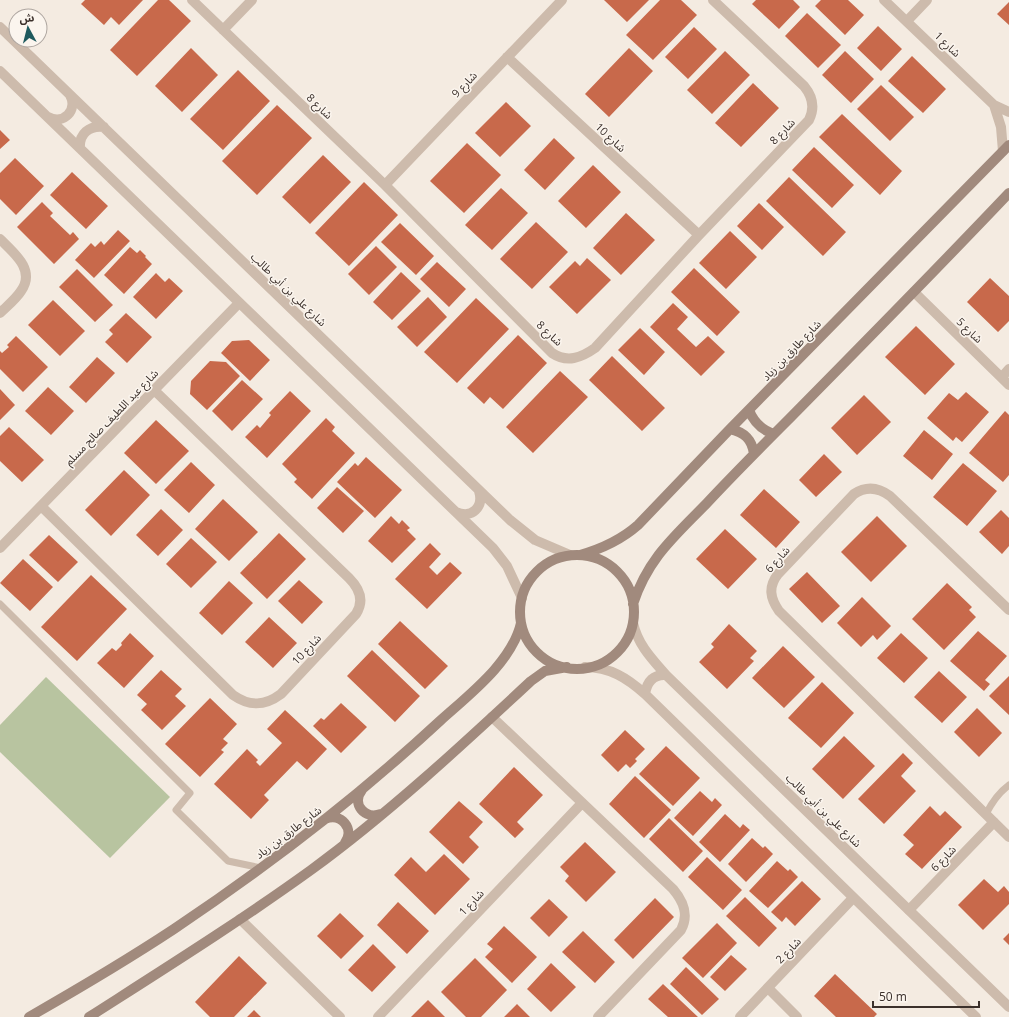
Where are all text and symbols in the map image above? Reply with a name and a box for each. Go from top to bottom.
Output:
north arrow [8,8,48,48]
text: ش [18,9,35,26]
street label: شارع 1 [931,28,964,61]
street label: شارع 9 [448,68,481,101]
street label: شارع 8 [303,90,336,123]
street label: شارع 8 [766,115,799,148]
street label: شارع 10 [592,119,630,156]
street label: شارع علي بن أبي طالب [246,249,330,331]
street label: شارع 5 [953,314,986,347]
street label: شارع طارق بن زياد [758,316,825,384]
street label: شارع 8 [533,317,567,350]
street label: شارع عبد اللطيف صالح مسلم [61,365,163,470]
street label: شارع 6 [761,542,794,576]
street label: شارع 10 [288,630,325,668]
street label: شارع علي بن أبي طالب [781,770,865,852]
street label: شارع طارق بن زياد [252,802,325,863]
street label: شارع 6 [927,842,960,875]
street label: شارع 1 [455,885,488,919]
street label: شارع 2 [772,934,805,967]
scale bar [873,983,979,1009]
text: 50 m [879,988,907,1005]

